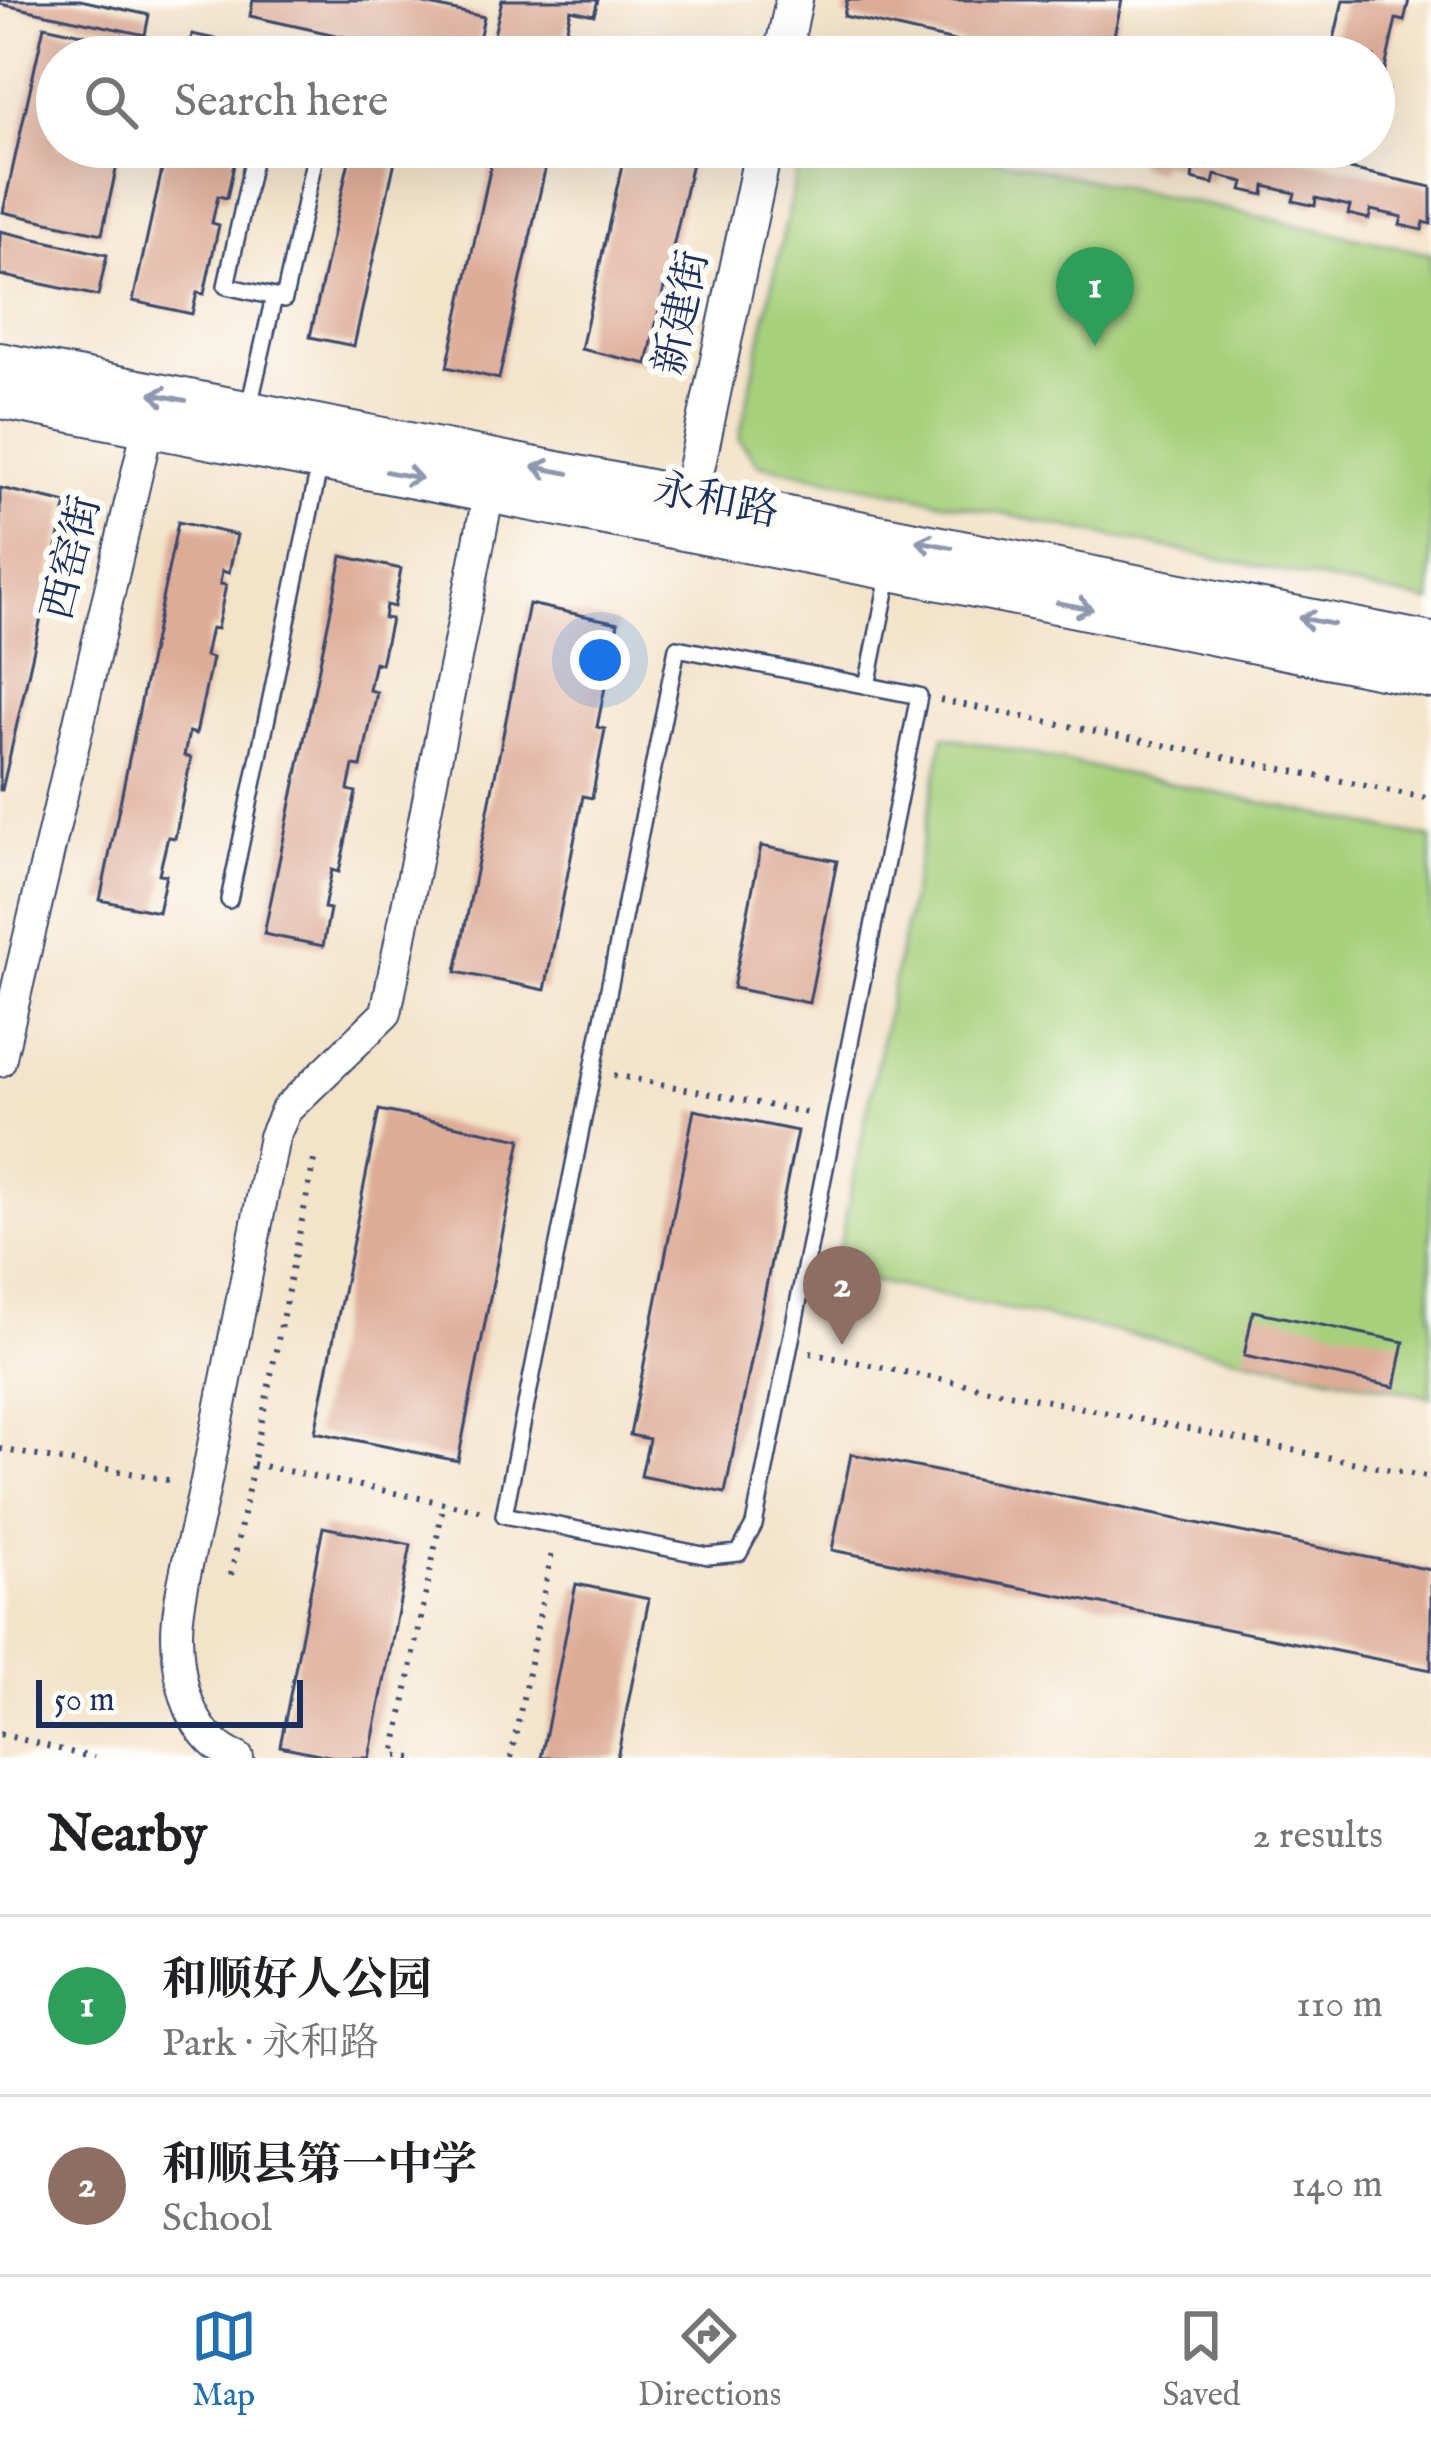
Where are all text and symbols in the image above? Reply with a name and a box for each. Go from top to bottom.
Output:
search box [36,36,1395,168]
icon: search [78,69,144,135]
text: Search here [174,74,388,131]
street label: 新建街 [644,246,722,380]
pin: 1 [1056,247,1134,346]
one-way arrow [149,385,188,407]
one-way arrow [532,458,571,480]
street label: 永和路 [649,464,783,540]
one-way arrow [383,465,422,487]
street label: 西窑街 [32,490,114,626]
one-way arrow [915,532,954,554]
one-way arrow [1055,595,1094,618]
one-way arrow [1298,609,1337,631]
your location [570,630,630,690]
pin: 2 [803,1246,881,1345]
scale bar [36,1674,303,1727]
text: 50 m [54,1680,115,1722]
text: Nearby [48,1804,207,1869]
text: 2 results [1252,1812,1383,1861]
text: 和顺好人公园 [162,1953,432,2010]
text: 1 [80,1981,94,2030]
text: 110 m [1296,1981,1383,2030]
text: Park · 永和路 [162,2020,379,2069]
text: 和顺县第一中学 [162,2138,477,2195]
text: 2 [78,2161,96,2210]
text: 140 m [1292,2161,1383,2210]
text: School [162,2195,272,2244]
tab: Map [191,2303,257,2417]
tab: Directions [638,2303,781,2417]
tab: Saved [1162,2303,1240,2417]

